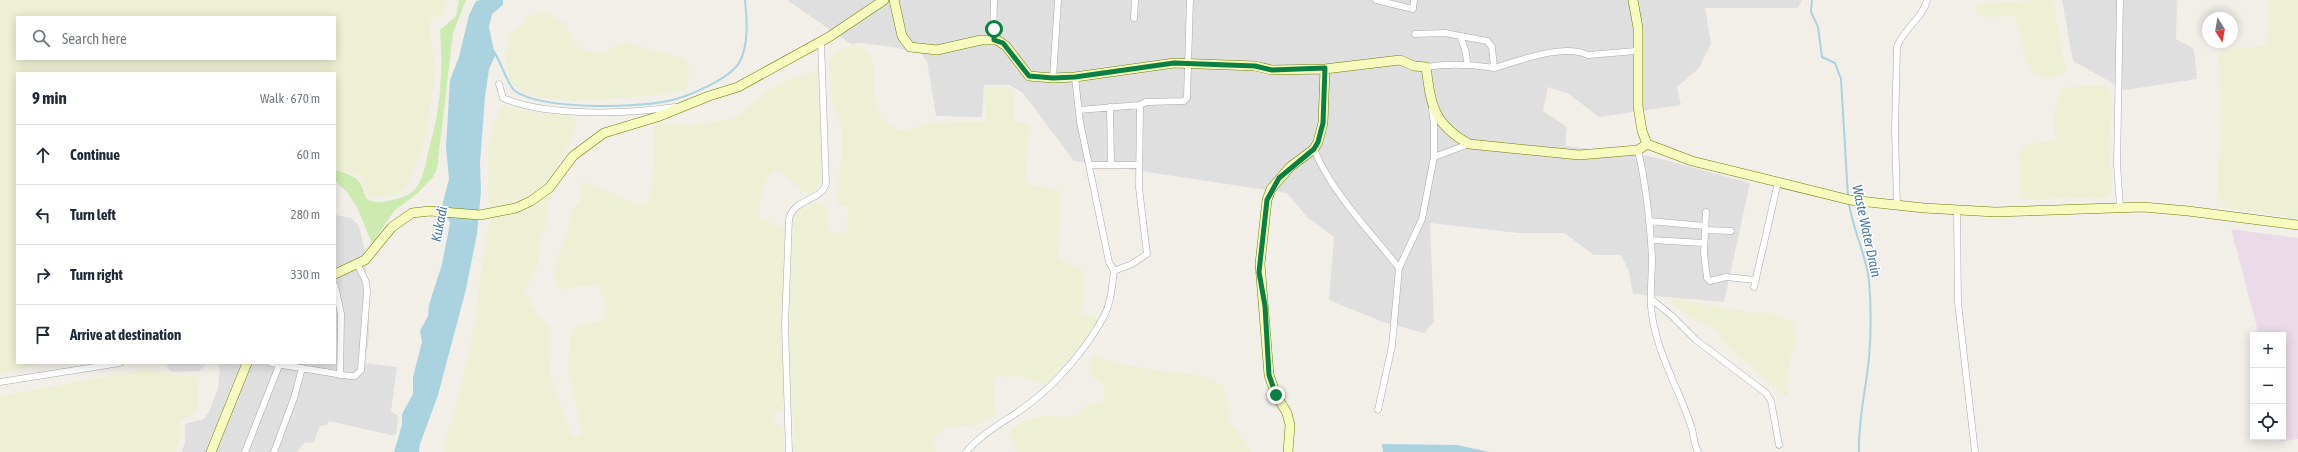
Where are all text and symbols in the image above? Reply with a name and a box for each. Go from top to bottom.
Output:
north arrow [2202,12,2238,48]
search box [16,16,336,60]
route start [985,20,1003,38]
icon: search [30,27,52,49]
text: Search here [62,30,127,47]
text: 9 min [32,88,67,108]
text: Walk · 670 m [260,91,320,106]
icon: ahead [32,144,54,166]
text: Continue [70,146,120,163]
text: 60 m [297,147,320,162]
water label: Waste Water Drain [1849,183,1885,279]
icon: left [32,204,54,226]
water label: Kukadi [428,205,450,243]
text: Turn left [70,206,116,223]
text: 280 m [291,207,320,222]
icon: right [32,264,54,286]
text: Turn right [70,266,123,283]
text: 330 m [291,267,320,282]
icon: arrive [32,324,54,346]
text: Arrive at destination [70,326,181,343]
map controls [2250,332,2286,440]
button: + [2250,332,2286,368]
button: − [2250,368,2286,404]
route end [1267,386,1285,404]
button: locate [2250,404,2286,440]

